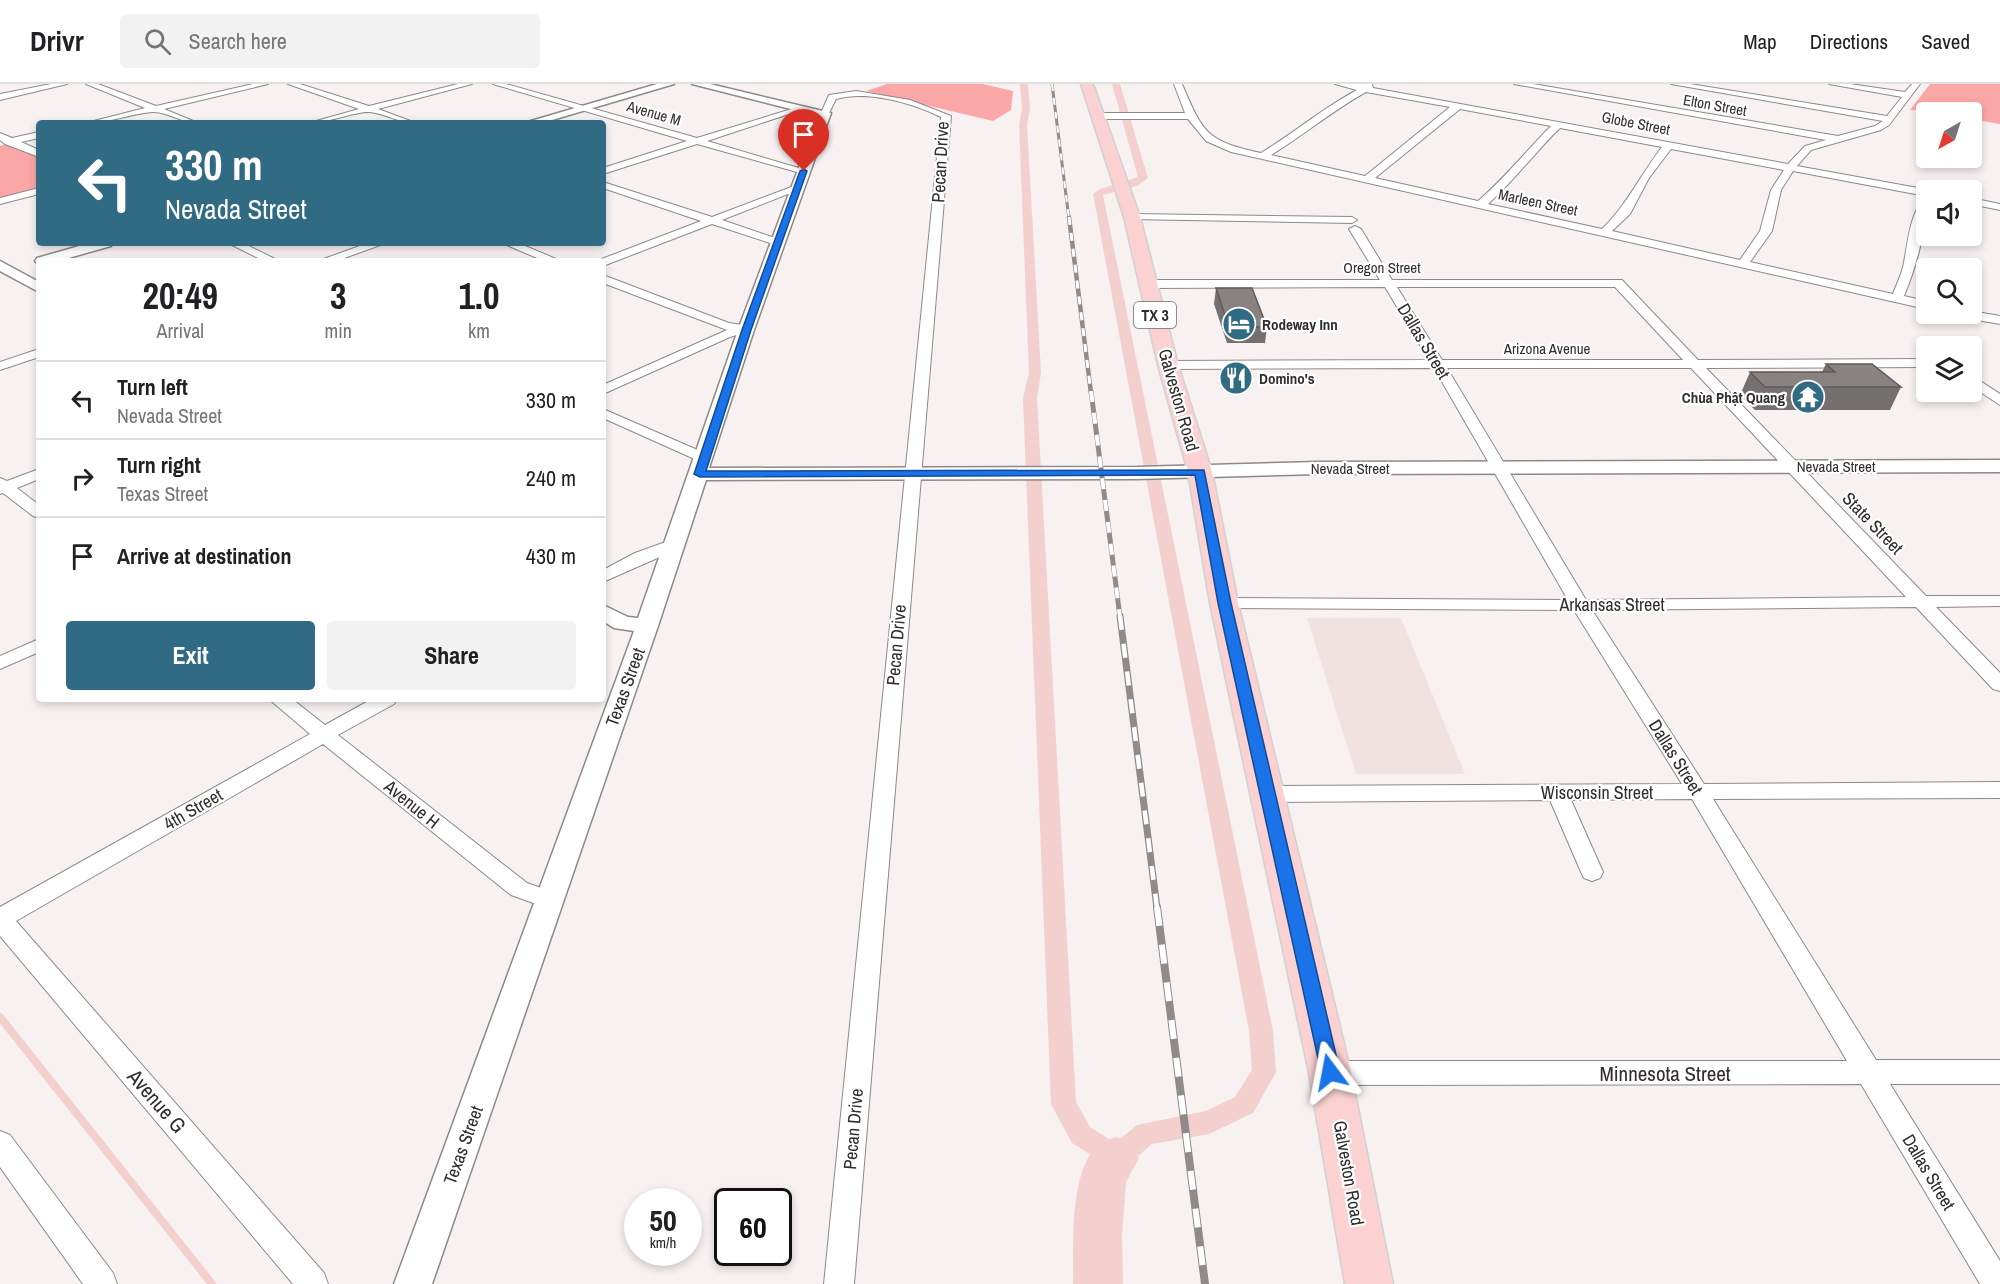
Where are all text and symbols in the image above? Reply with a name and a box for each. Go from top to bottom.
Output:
search box [120,14,540,68]
text: Drivr [30,22,84,60]
icon: search [141,25,174,58]
text: Search here [189,26,287,56]
text: Map [1743,27,1777,56]
text: Directions [1810,27,1888,56]
text: Saved [1921,27,1970,56]
street label: Elton Street [1682,89,1749,121]
street label: Avenue M [624,95,683,131]
north arrow [1916,102,1982,168]
map controls [1916,102,1982,402]
street label: Globe Street [1600,106,1672,140]
pin [778,109,829,171]
icon: arrive [787,118,820,151]
street label: Pecan Drive [925,121,955,203]
text: 330 m [165,137,263,193]
icon: left [66,144,144,222]
button: sound [1916,180,1982,246]
street label: Marleen Street [1496,183,1580,221]
text: Nevada Street [165,191,307,227]
street label: Oregon Street [1343,257,1421,278]
button: search [1916,258,1982,324]
text: 20:49 [143,272,218,320]
text: 3 [330,272,346,320]
text: 1.0 [458,272,499,320]
street label: Dallas Street [1392,298,1456,384]
road number: TX 3 [1134,302,1176,328]
hotel icon: Rodeway Inn [1221,306,1257,342]
place label: Rodeway Inn [1262,314,1338,335]
text: Arrival [157,317,204,344]
text: min [325,317,352,344]
text: km [468,317,490,344]
button: layers [1916,336,1982,402]
street label: Arizona Avenue [1503,338,1590,359]
street label: Galveston Road [1152,346,1206,454]
restaurant icon: Domino's [1218,360,1254,396]
place label: Domino's [1259,368,1315,389]
text: Turn left [117,372,188,402]
temple icon: Chùa Phật Quang [1790,379,1826,415]
icon: left [66,384,99,417]
text: 330 m [526,385,576,415]
place label: Chùa Phật Quang [1682,387,1785,408]
text: Nevada Street [117,402,222,429]
text: Turn right [117,450,201,480]
street label: Nevada Street [1797,456,1876,477]
street label: Nevada Street [1311,458,1390,479]
icon: right [66,462,99,495]
text: 240 m [526,463,576,493]
text: Texas Street [117,480,208,507]
street label: State Street [1837,486,1909,560]
icon: arrive [66,540,99,573]
text: Arrive at destination [117,541,291,571]
text: 430 m [526,541,576,571]
street label: Arkansas Street [1558,592,1665,617]
street label: Pecan Drive [880,603,912,687]
button: Exit [66,621,315,690]
button: Share [327,621,576,690]
street label: Texas Street [599,644,651,730]
street label: Dallas Street [1643,715,1709,799]
street label: Avenue H [378,773,445,834]
street label: Wisconsin Street [1541,780,1653,805]
street label: 4th Street [159,782,227,836]
position arrow [1298,1040,1362,1104]
street label: Minnesota Street [1599,1059,1731,1088]
street label: Avenue G [120,1062,193,1139]
street label: Pecan Drive [837,1087,869,1171]
street label: Texas Street [437,1102,489,1188]
street label: Galveston Road [1328,1119,1370,1227]
street label: Dallas Street [1897,1129,1961,1215]
speed limit sign: 60 [714,1188,792,1266]
text: 50 [649,1200,677,1240]
text: km/h [650,1232,676,1253]

